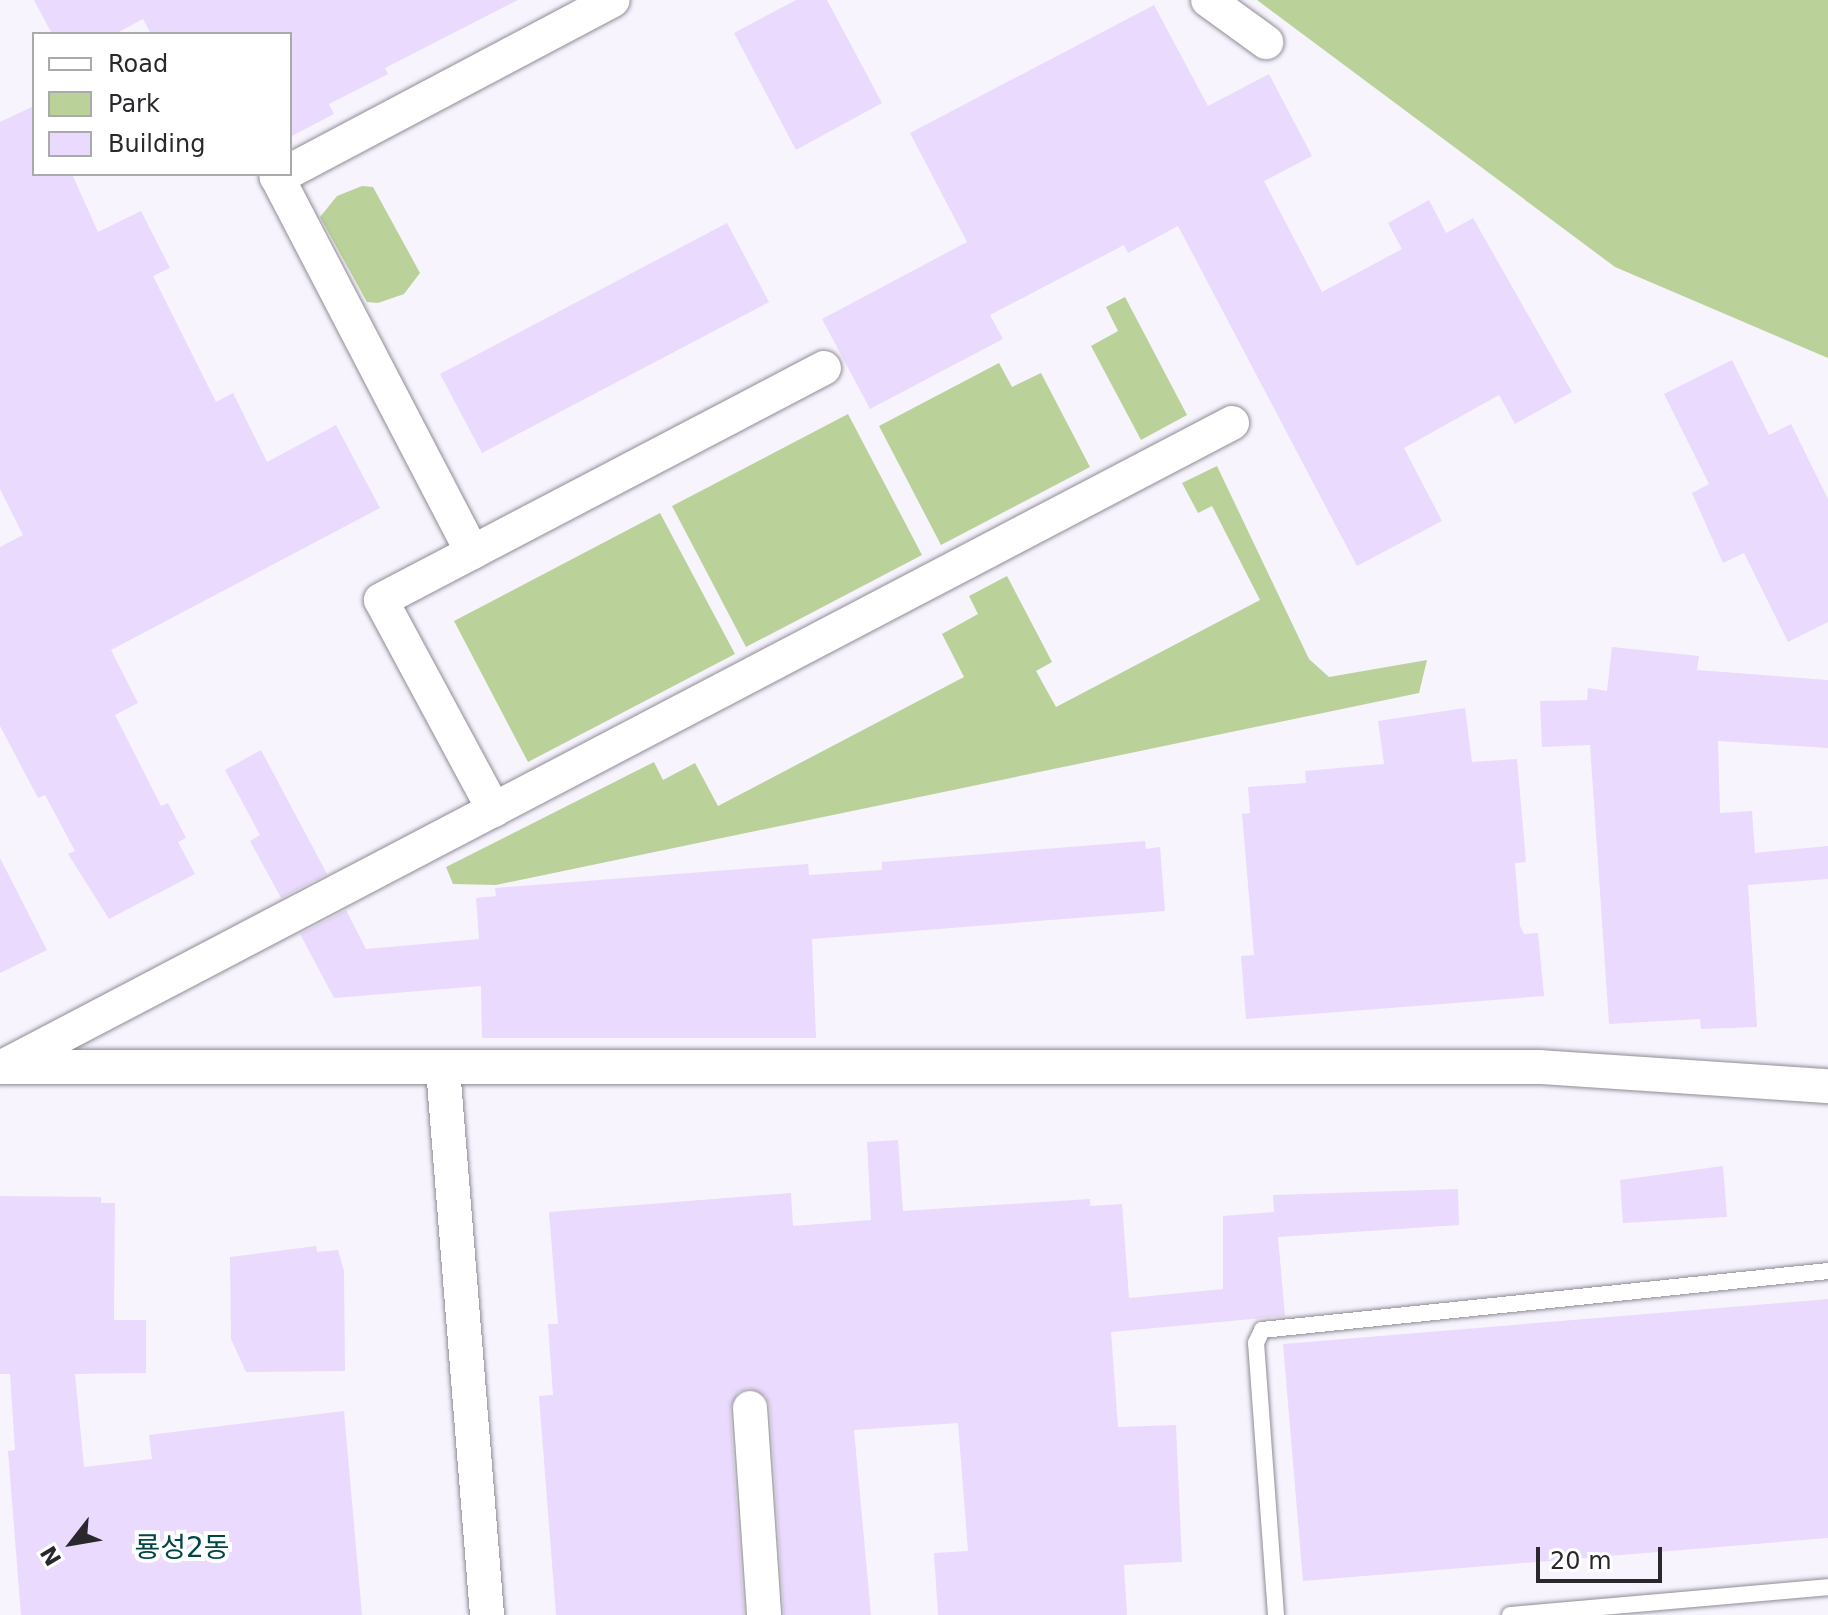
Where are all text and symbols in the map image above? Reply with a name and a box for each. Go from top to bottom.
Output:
legend [32,32,292,176]
text: Road [108,50,168,78]
text: Park [108,90,160,118]
text: Building [108,130,205,158]
north arrow [32,1503,112,1583]
district label: 룡성2동 [134,1531,230,1565]
scale bar [1540,1531,1666,1581]
text: N [36,1541,66,1570]
text: 20 m [1550,1547,1612,1575]

